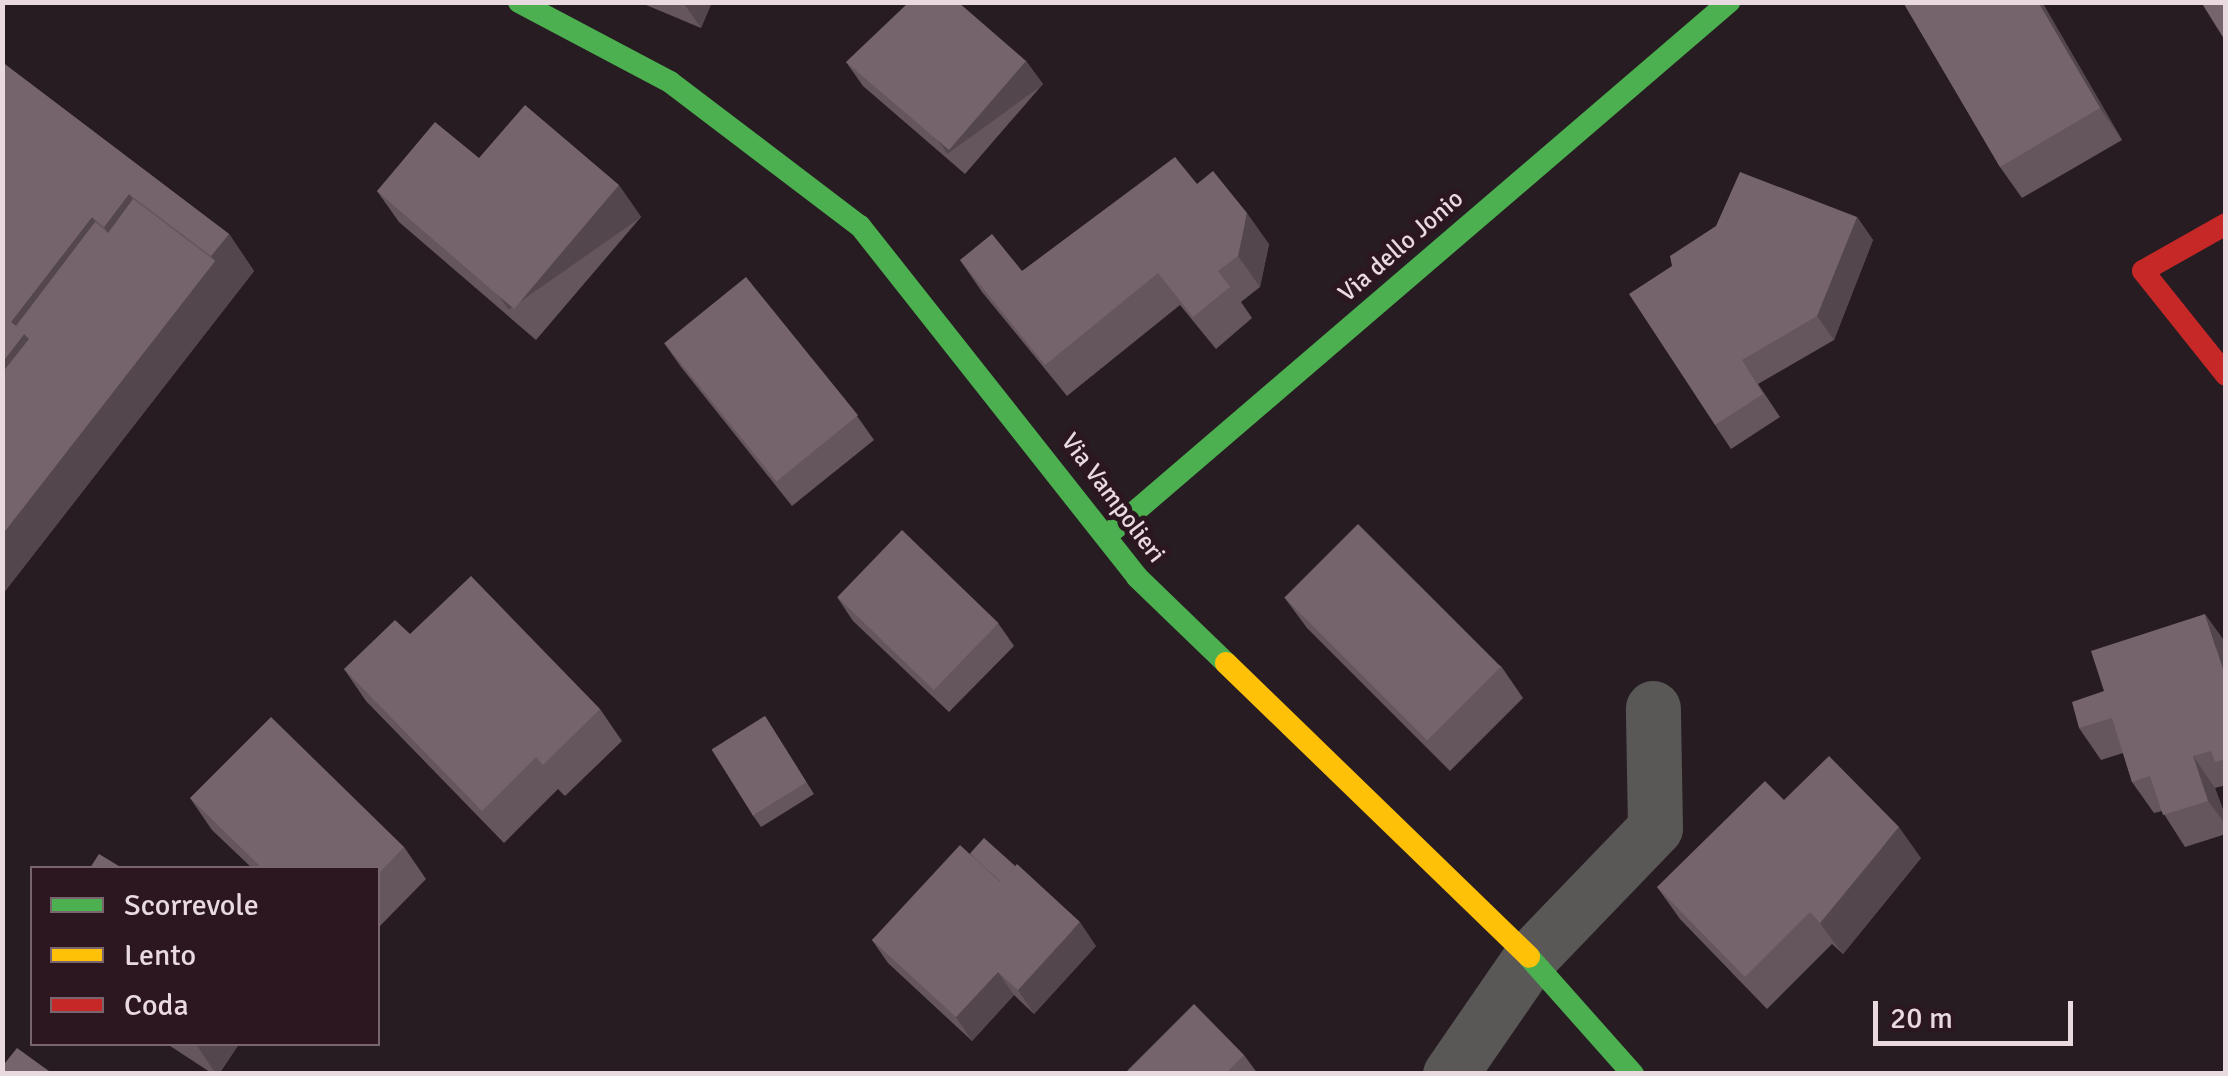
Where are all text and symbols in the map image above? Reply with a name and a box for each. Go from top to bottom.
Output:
street label: Via dello Jonio [1333,184,1469,308]
street label: Via Vampolieri [1055,427,1171,569]
legend [30,866,380,1046]
text: Scorrevole [124,887,259,924]
text: Lento [124,937,196,974]
scale bar [1878,981,2078,1043]
text: Coda [124,987,189,1024]
text: 20 m [1890,1000,1953,1037]

